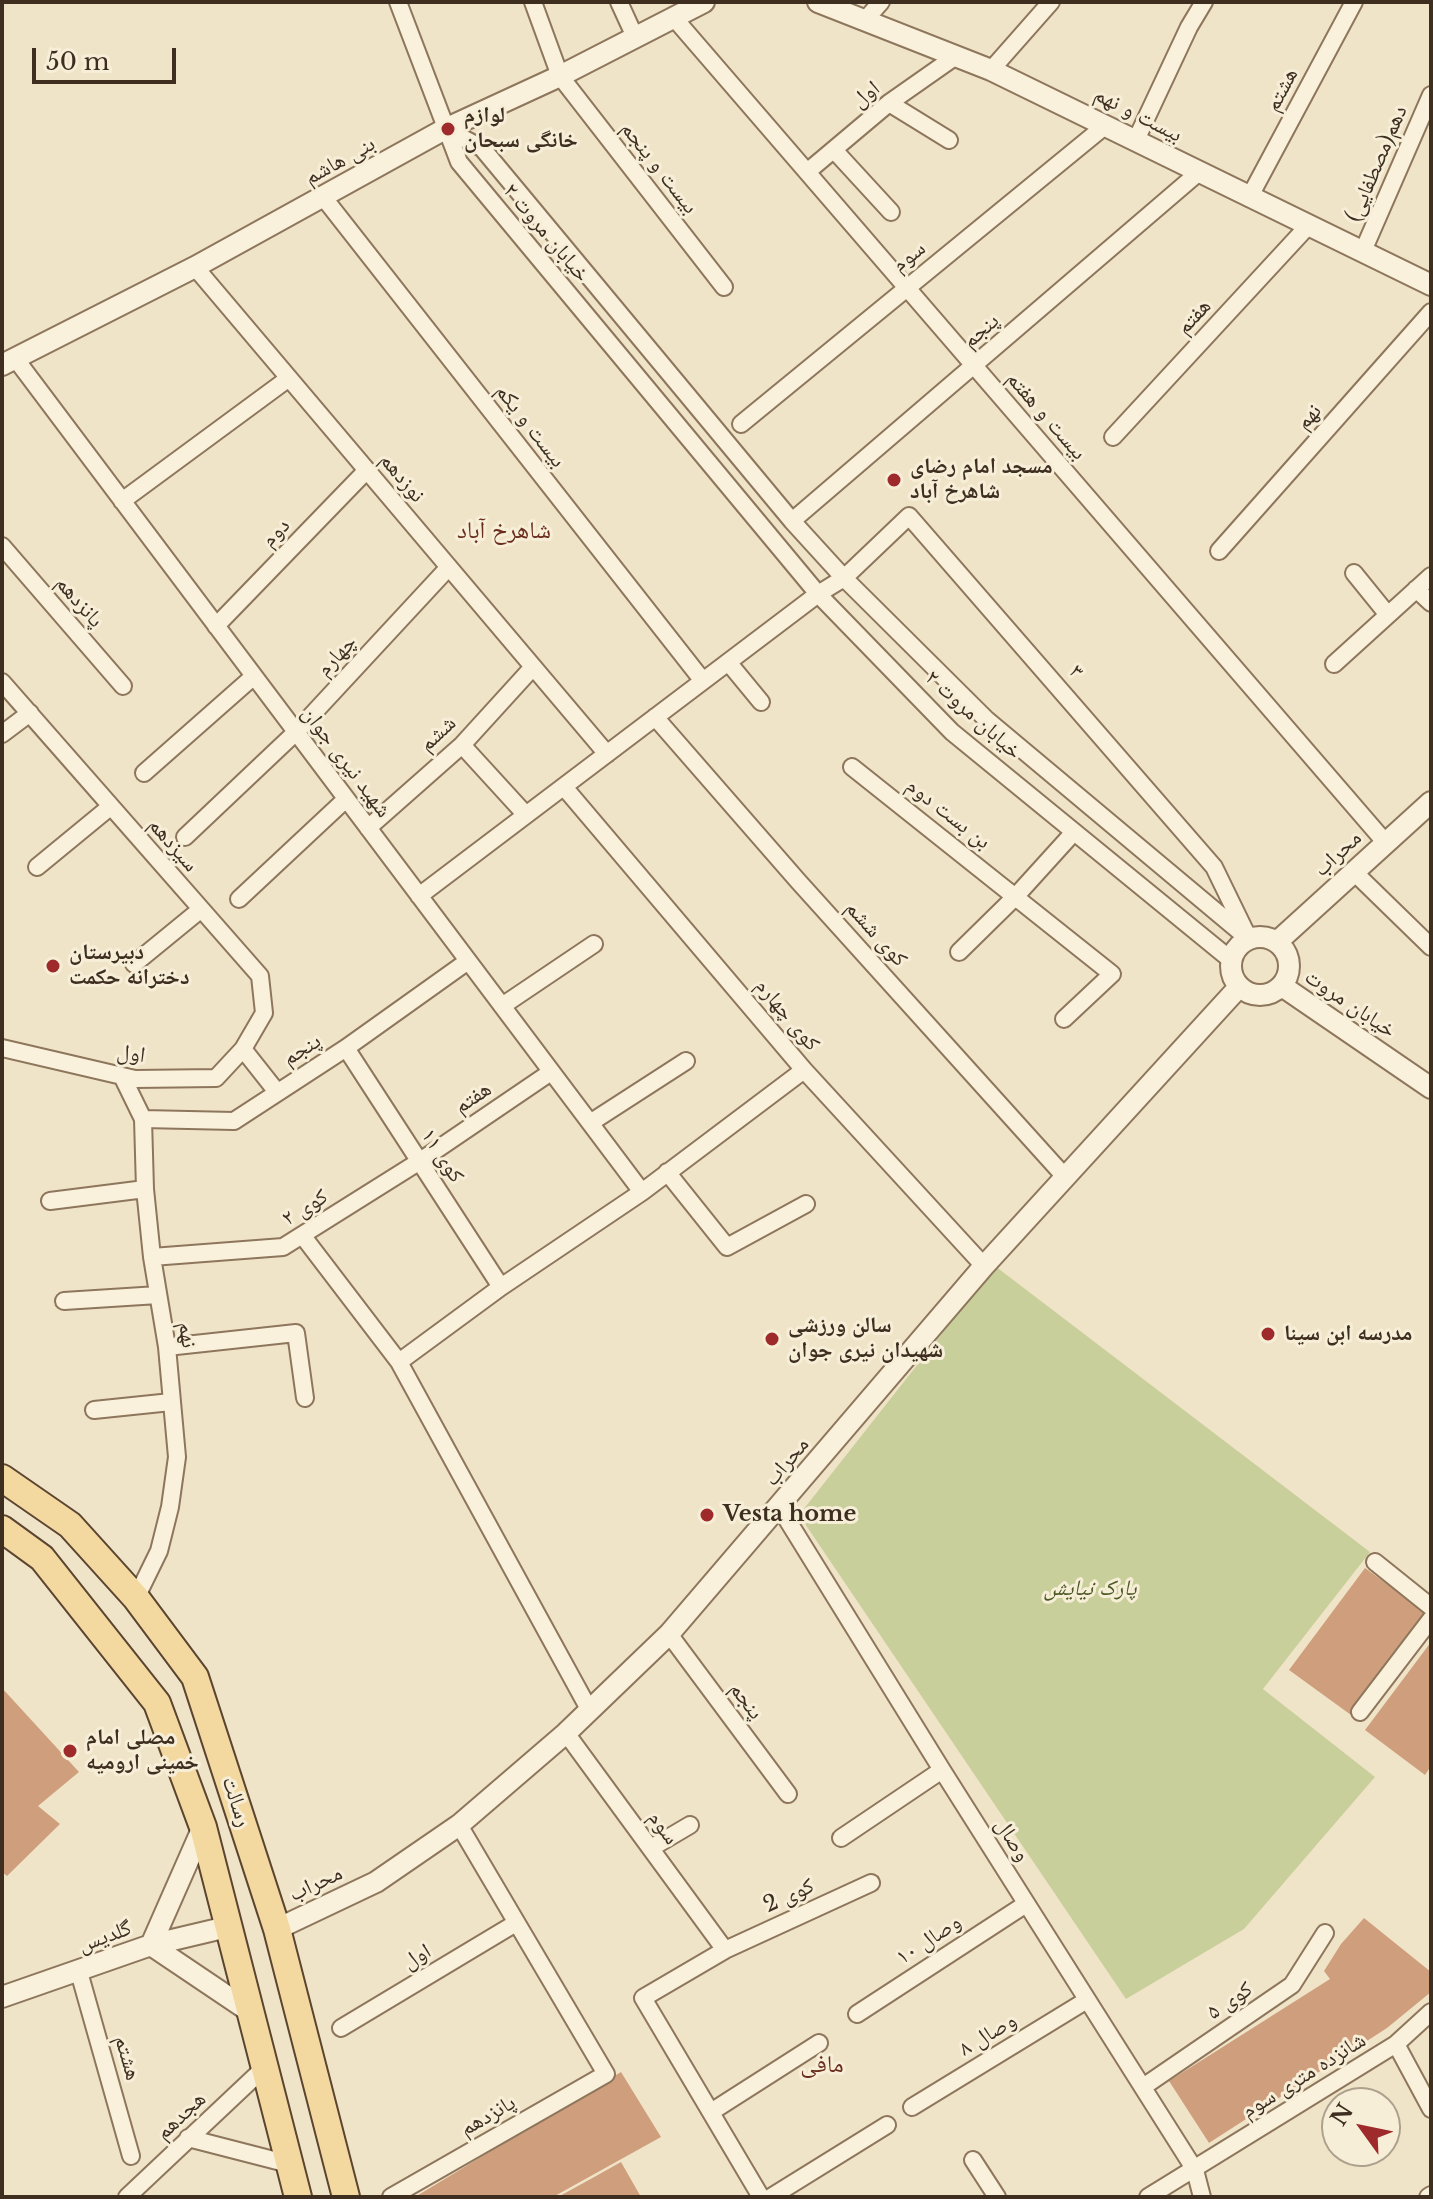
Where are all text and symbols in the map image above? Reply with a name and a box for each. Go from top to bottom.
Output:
scale bar [36,32,180,82]
text: 50 m [46,47,109,76]
street label: هشتم [1260,64,1304,116]
street label: اول [847,76,885,114]
street label: بیست و نهم [1089,82,1187,148]
street label: دهم(مصطفایی) [1341,102,1413,226]
place label: لوازم خانگی سبحان [464,103,578,154]
street label: بیست و پنجم [615,117,703,219]
marker: لوازم خانگی سبحان [439,120,457,138]
street label: بنی هاشم [300,131,380,191]
street label: خیابان مروت ۲ [497,178,595,288]
street label: سوم [887,236,931,278]
street label: هفتم [1171,294,1217,340]
street label: پنجم [957,308,1005,354]
street label: بیست و هفتم [1000,366,1092,466]
street label: بیست و یکم [489,379,571,473]
street label: نهم [1290,398,1328,436]
street label: نوزدهم [374,448,430,508]
place label: مسجد امام رضای شاهرخ آباد [910,454,1053,506]
marker: مسجد امام رضای شاهرخ آباد [885,471,903,489]
street label: دوم [256,513,296,553]
district label: شاهرخ آباد [457,517,551,545]
street label: پانزدهم [49,571,109,633]
street label: چهارم [311,630,363,682]
street label: ۳ [1063,660,1089,684]
street label: خیابان مروت ۲ [919,665,1027,765]
street label: شهید نیری جوان [296,701,396,823]
street label: ششم [414,710,462,758]
street label: بن بست دوم [900,773,996,855]
street label: سیزدهم [142,812,204,878]
street label: محراب [1309,825,1367,883]
street label: کوی ششم [839,895,913,973]
place label: دبیرستان دخترانه حکمت [69,940,189,992]
marker: دبیرستان دخترانه حکمت [44,957,62,975]
street label: خیابان مروت [1299,964,1401,1044]
street label: کوی چهارم [749,973,825,1057]
street label: پنجم [278,1028,326,1072]
street label: اول [115,1039,147,1069]
street label: هفتم [449,1076,497,1120]
street label: کوی ۱۱ [415,1124,469,1188]
street label: کوی ۲ [277,1184,333,1232]
place label: سالن ورزشی شهیدان نیری جوان [788,1313,943,1364]
street label: نهم [172,1320,202,1350]
place label: مدرسه ابن سینا [1284,1321,1412,1347]
marker: مدرسه ابن سینا [1259,1325,1277,1343]
marker: سالن ورزشی شهیدان نیری جوان [763,1330,781,1348]
street label: محراب [759,1432,815,1492]
place label: Vesta home [723,1502,856,1528]
marker: Vesta home [698,1506,716,1524]
park label: پارک نیایش [1044,1576,1136,1602]
street label: پنجم [723,1677,769,1725]
place label: مصلی امام خمینی ارومیه [86,1725,199,1776]
marker: مصلی امام خمینی ارومیه [61,1742,79,1760]
street label: رسالت [216,1774,256,1830]
street label: سوم [642,1806,684,1850]
street label: وصال [989,1813,1035,1867]
street label: محراب [285,1860,347,1908]
street label: کوی 2 [759,1873,819,1919]
street label: وصال ۱۰ [891,1909,967,1971]
street label: گلدیس [75,1915,135,1959]
street label: اول [398,1938,436,1976]
street label: کوی ۵ [1202,1976,1258,2026]
street label: وصال ۸ [954,2008,1022,2062]
street label: شانزده متری سوم [1237,2027,1371,2125]
street label: هشتم [108,2033,146,2083]
district label: مافی [800,2051,844,2079]
street label: هجدهم [150,2086,212,2146]
north arrow [1321,2087,1401,2167]
street label: پانزدهم [455,2090,521,2142]
text: N [1325,2099,1359,2131]

